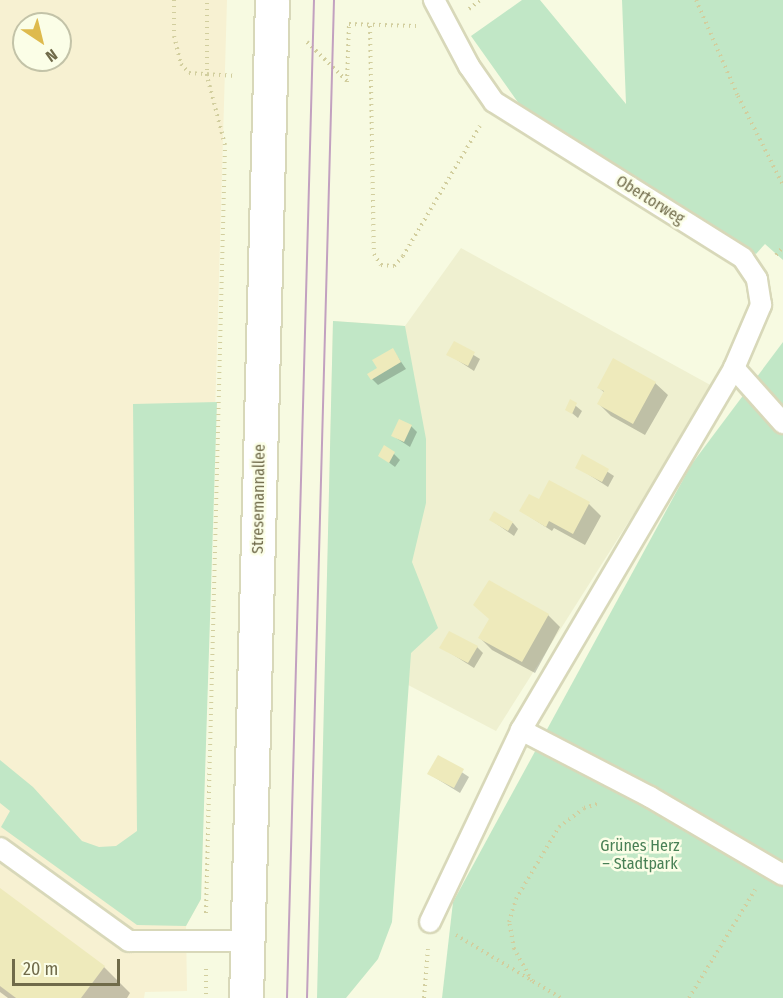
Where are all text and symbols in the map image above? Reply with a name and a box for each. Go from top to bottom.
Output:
north arrow [12,12,72,72]
text: N [42,45,61,66]
street label: Obertorweg [612,171,688,229]
street label: Stresemannallee [248,444,270,554]
park label: Grünes Herz – Stadtpark [600,836,680,874]
scale bar [15,947,123,985]
text: 20 m [23,958,58,980]

